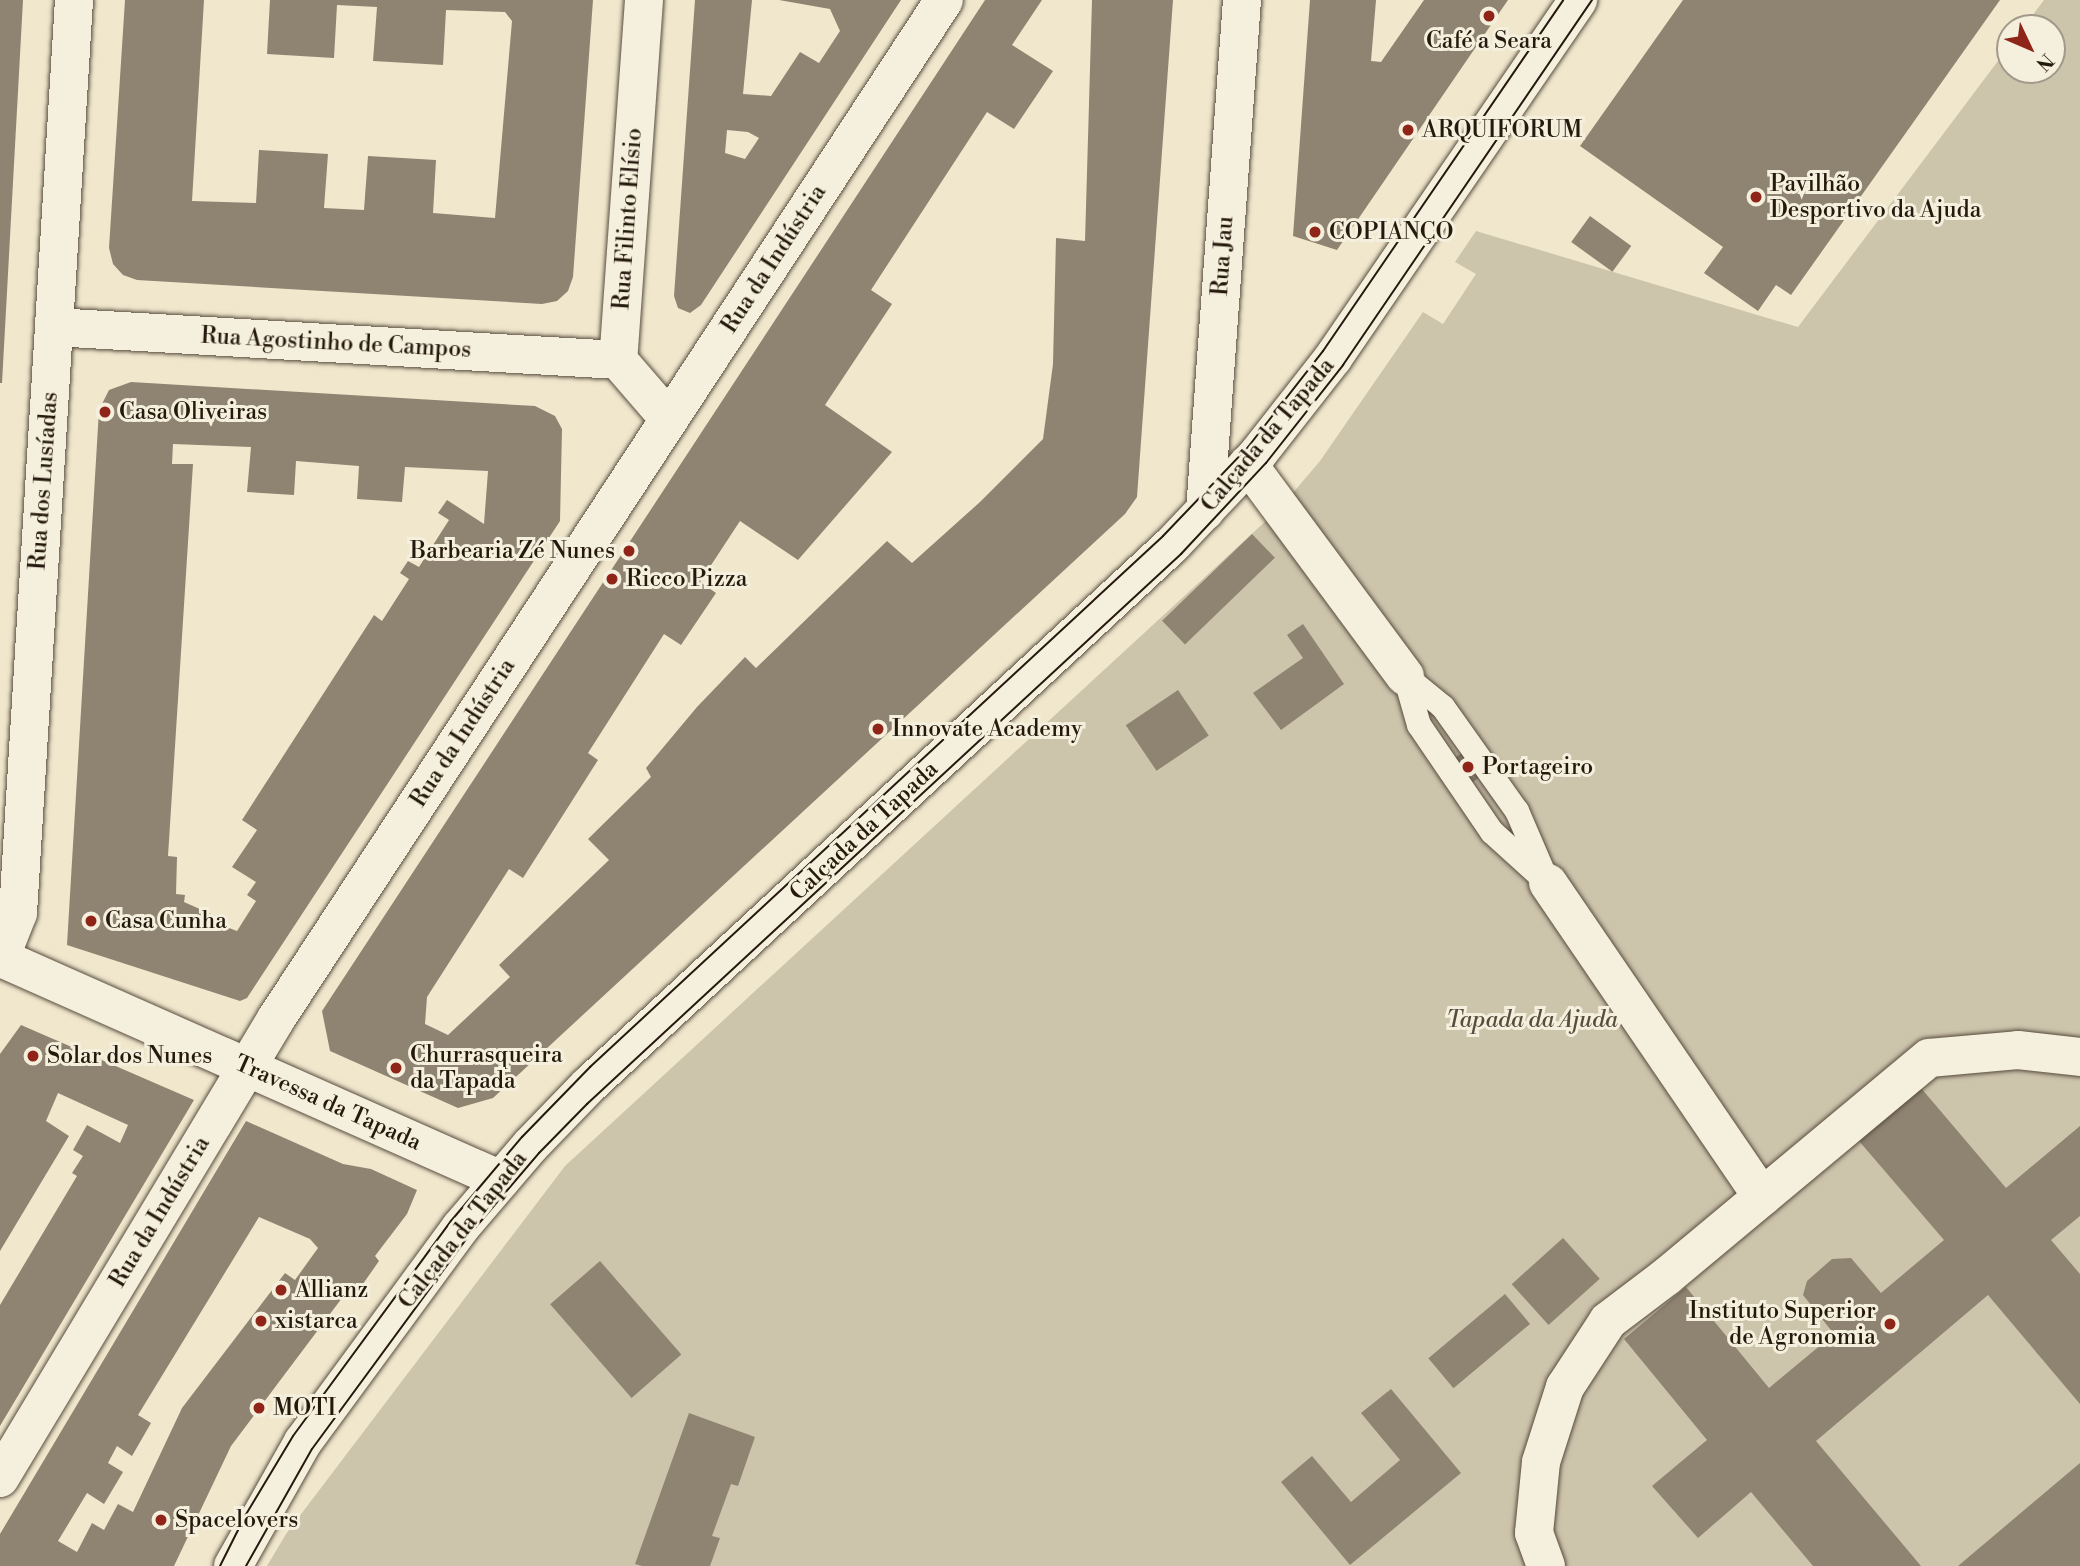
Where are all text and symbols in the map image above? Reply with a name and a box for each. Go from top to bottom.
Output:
marker: Café a Seara [1481,8,1497,24]
north arrow [1996,14,2066,84]
place label: Café a Seara [1426,27,1552,55]
text: N [2031,48,2059,76]
place label: ARQUIFORUM [1422,116,1582,144]
marker: ARQUIFORUM [1400,122,1416,138]
street label: Rua Filinto Elísio [608,127,648,311]
place label: Pavilhão Desportivo da Ajuda [1770,170,1981,224]
street label: Rua da Indústria [716,180,832,338]
marker: Pavilhão Desportivo da Ajuda [1748,189,1764,205]
street label: Rua Jau [1206,215,1240,297]
place label: COPIANÇO [1329,218,1453,246]
marker: COPIANÇO [1307,224,1323,240]
street label: Rua Agostinho de Campos [200,322,472,364]
street label: Calçada da Tapada [1196,352,1340,518]
street label: Rua dos Lusíadas [24,391,64,571]
place label: Casa Oliveiras [119,398,267,426]
marker: Casa Oliveiras [97,404,113,420]
place label: Barbearia Zé Nunes [410,537,615,565]
marker: Barbearia Zé Nunes [621,543,637,559]
place label: Ricco Pizza [626,565,747,593]
marker: Ricco Pizza [604,571,620,587]
street label: Rua da Indústria [405,654,521,812]
place label: Innovate Academy [892,715,1082,743]
marker: Innovate Academy [870,721,886,737]
place label: Portageiro [1482,753,1593,781]
street label: Calçada da Tapada [784,755,944,907]
marker: Portageiro [1460,759,1476,775]
place label: Casa Cunha [105,907,227,935]
marker: Casa Cunha [83,913,99,929]
park label: Tapada da Ajuda [1446,1006,1618,1034]
place label: Churrasqueira da Tapada [410,1041,563,1095]
place label: Solar dos Nunes [47,1042,212,1070]
marker: Solar dos Nunes [25,1048,41,1064]
street label: Travessa da Tapada [230,1049,426,1157]
marker: Churrasqueira da Tapada [388,1060,404,1076]
street label: Rua da Indústria [104,1131,216,1293]
street label: Calçada da Tapada [393,1146,533,1314]
place label: Allianz [295,1276,368,1304]
marker: Allianz [273,1282,289,1298]
place label: Instituto Superior de Agronomia [1689,1297,1876,1351]
place label: xistarca [275,1307,358,1335]
marker: xistarca [253,1313,269,1329]
marker: Instituto Superior de Agronomia [1882,1316,1898,1332]
place label: MOTI [273,1394,336,1422]
marker: MOTI [251,1400,267,1416]
place label: Spacelovers [175,1506,298,1534]
marker: Spacelovers [153,1512,169,1528]

